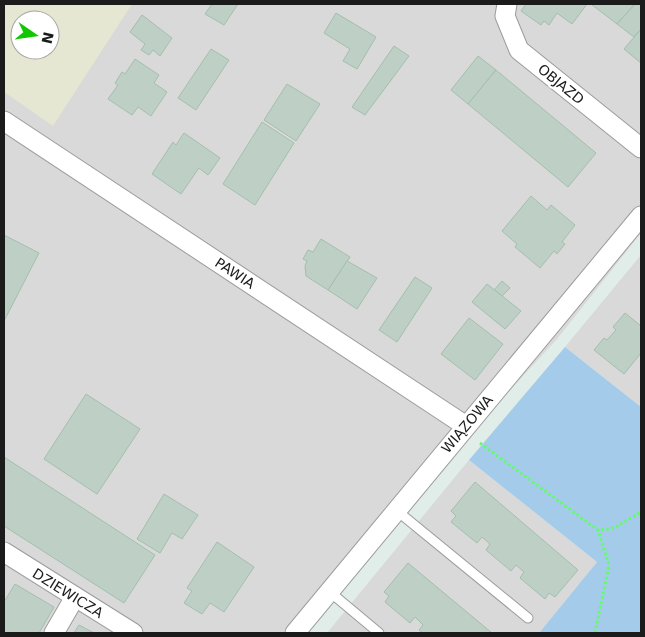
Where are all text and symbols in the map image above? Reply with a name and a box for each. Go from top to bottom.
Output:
north arrow [10,10,60,60]
text: N [39,30,57,45]
street label: OBJAZD [535,61,587,107]
street label: PAWIA [212,254,258,292]
street label: WIĄZOWA [438,391,496,456]
street label: DZIEWICZA [30,565,107,621]

